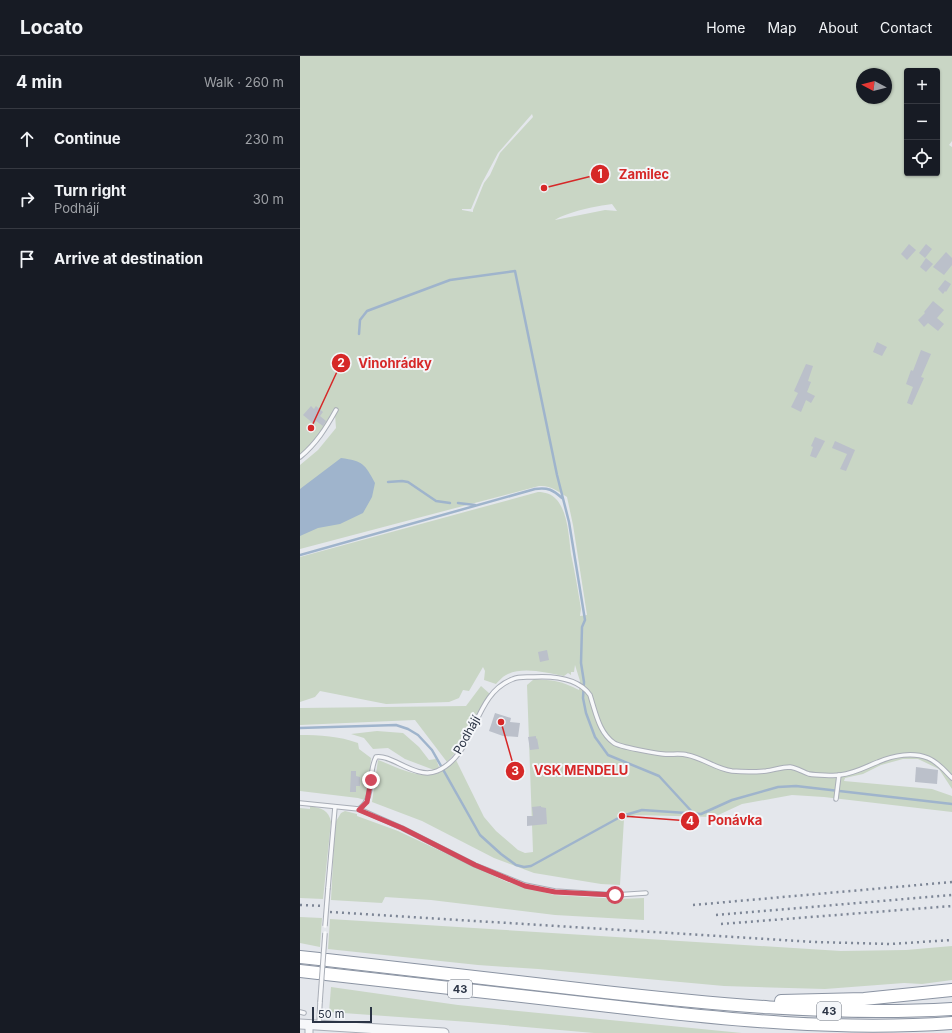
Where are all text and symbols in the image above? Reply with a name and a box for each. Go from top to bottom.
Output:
text: Locato [20,16,83,39]
text: Home [706,19,745,36]
text: Map [767,19,797,36]
text: About [819,19,858,36]
text: Contact [880,19,932,36]
north arrow [856,68,892,104]
map controls [904,68,940,176]
button: + [904,68,940,104]
text: 4 min [16,72,62,92]
text: Walk · 260 m [204,74,284,90]
button: − [904,104,940,140]
icon: ahead [16,128,38,150]
text: Continue [54,129,121,148]
text: 230 m [245,131,284,147]
button: locate [904,140,940,176]
callout: Zamilec [590,162,677,187]
text: 1 [597,166,603,181]
text: Zamilec [619,166,670,182]
text: Turn right [54,181,126,200]
icon: right [16,188,38,210]
text: 30 m [253,191,284,207]
text: Podhájí [54,200,99,216]
icon: arrive [16,248,38,270]
text: Arrive at destination [54,249,203,268]
callout: Vinohrádky [331,351,440,376]
text: 2 [337,355,345,370]
text: Vinohrádky [358,355,432,371]
street label: Podhájí [450,713,483,757]
callout: VSK MENDELU [505,758,636,783]
text: VSK MENDELU [534,762,628,778]
text: 3 [511,763,519,778]
route end [362,771,380,789]
callout: Ponávka [680,808,770,833]
text: Ponávka [708,812,762,828]
text: 4 [686,813,694,828]
route start [606,886,624,904]
road number: 43 [448,980,472,998]
road number: 43 [817,1002,841,1020]
scale bar [312,1005,372,1024]
text: 50 m [318,1007,344,1021]

